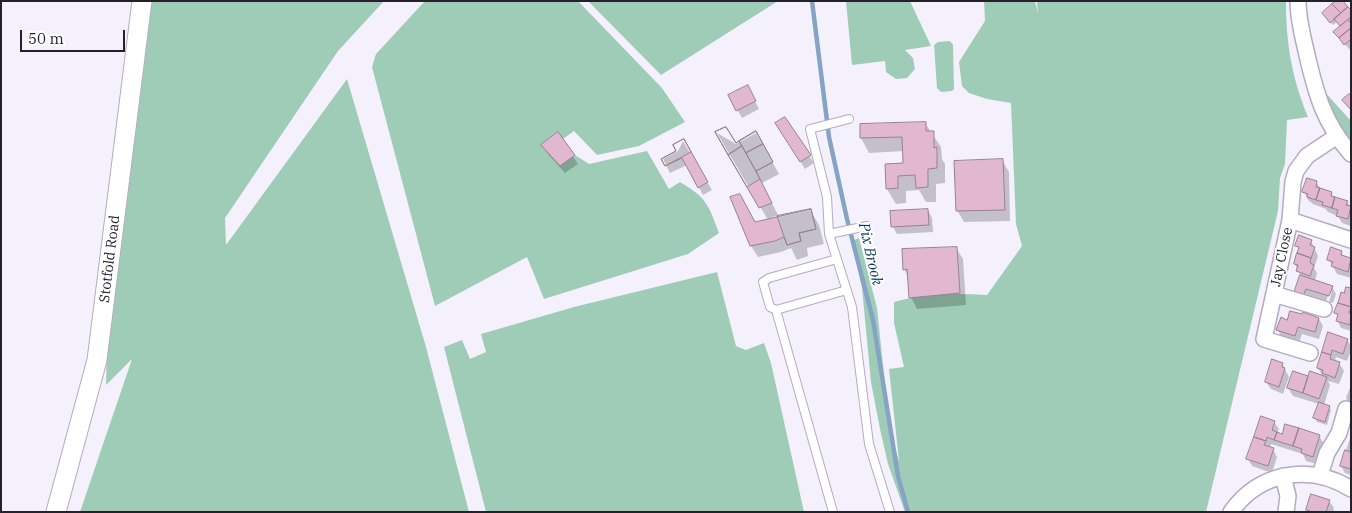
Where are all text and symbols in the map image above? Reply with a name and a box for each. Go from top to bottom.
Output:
scale bar [22,20,128,52]
text: 50 m [28,29,64,48]
street label: Stotfold Road [96,214,124,304]
water label: Pix Brook [854,221,886,287]
street label: Jay Close [1268,226,1296,288]

